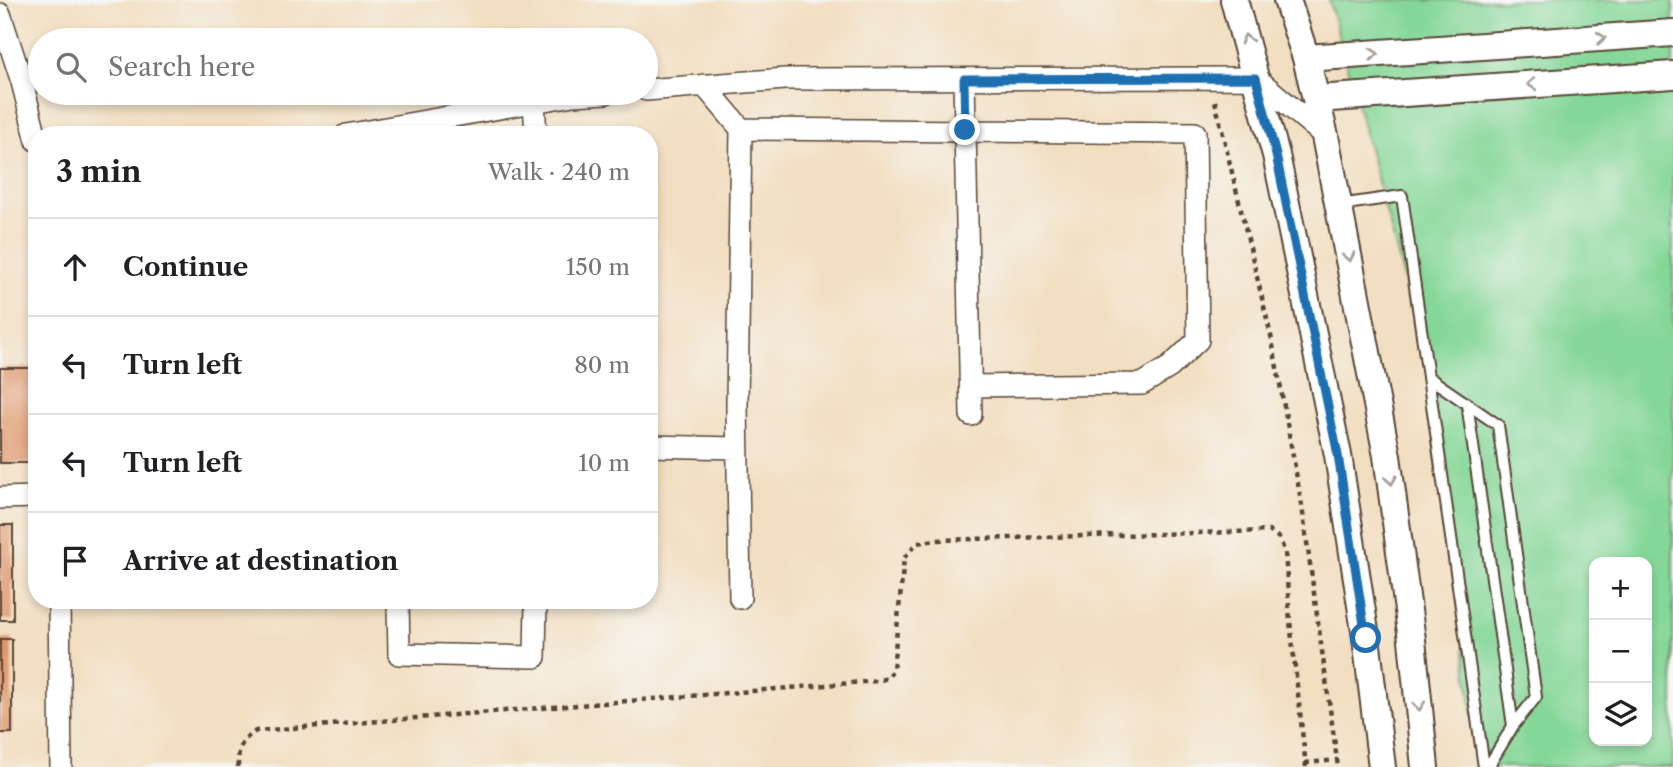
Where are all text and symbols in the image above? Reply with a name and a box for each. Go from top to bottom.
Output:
search box [28,28,658,105]
one-way arrow [1596,31,1607,46]
one-way arrow [1239,33,1254,45]
one-way arrow [1369,46,1380,61]
icon: search [52,48,90,86]
text: Search here [108,51,255,83]
one-way arrow [1526,76,1537,91]
route end [949,114,980,145]
text: 3 min [56,153,142,190]
text: Walk · 240 m [488,158,630,186]
icon: ahead [56,248,94,286]
text: Continue [123,251,248,283]
one-way arrow [1341,251,1356,263]
text: 150 m [566,253,630,281]
icon: left [56,346,94,384]
text: Turn left [123,349,242,381]
text: 80 m [574,351,630,379]
icon: left [56,444,94,482]
text: Turn left [123,447,242,479]
text: 10 m [578,449,630,477]
one-way arrow [1383,474,1398,486]
icon: arrive [56,542,94,580]
text: Arrive at destination [123,545,398,577]
map controls [1589,557,1652,746]
button: + [1589,557,1652,620]
button: − [1589,620,1652,683]
route start [1350,622,1381,653]
button: layers [1589,683,1652,746]
one-way arrow [1411,701,1426,712]

